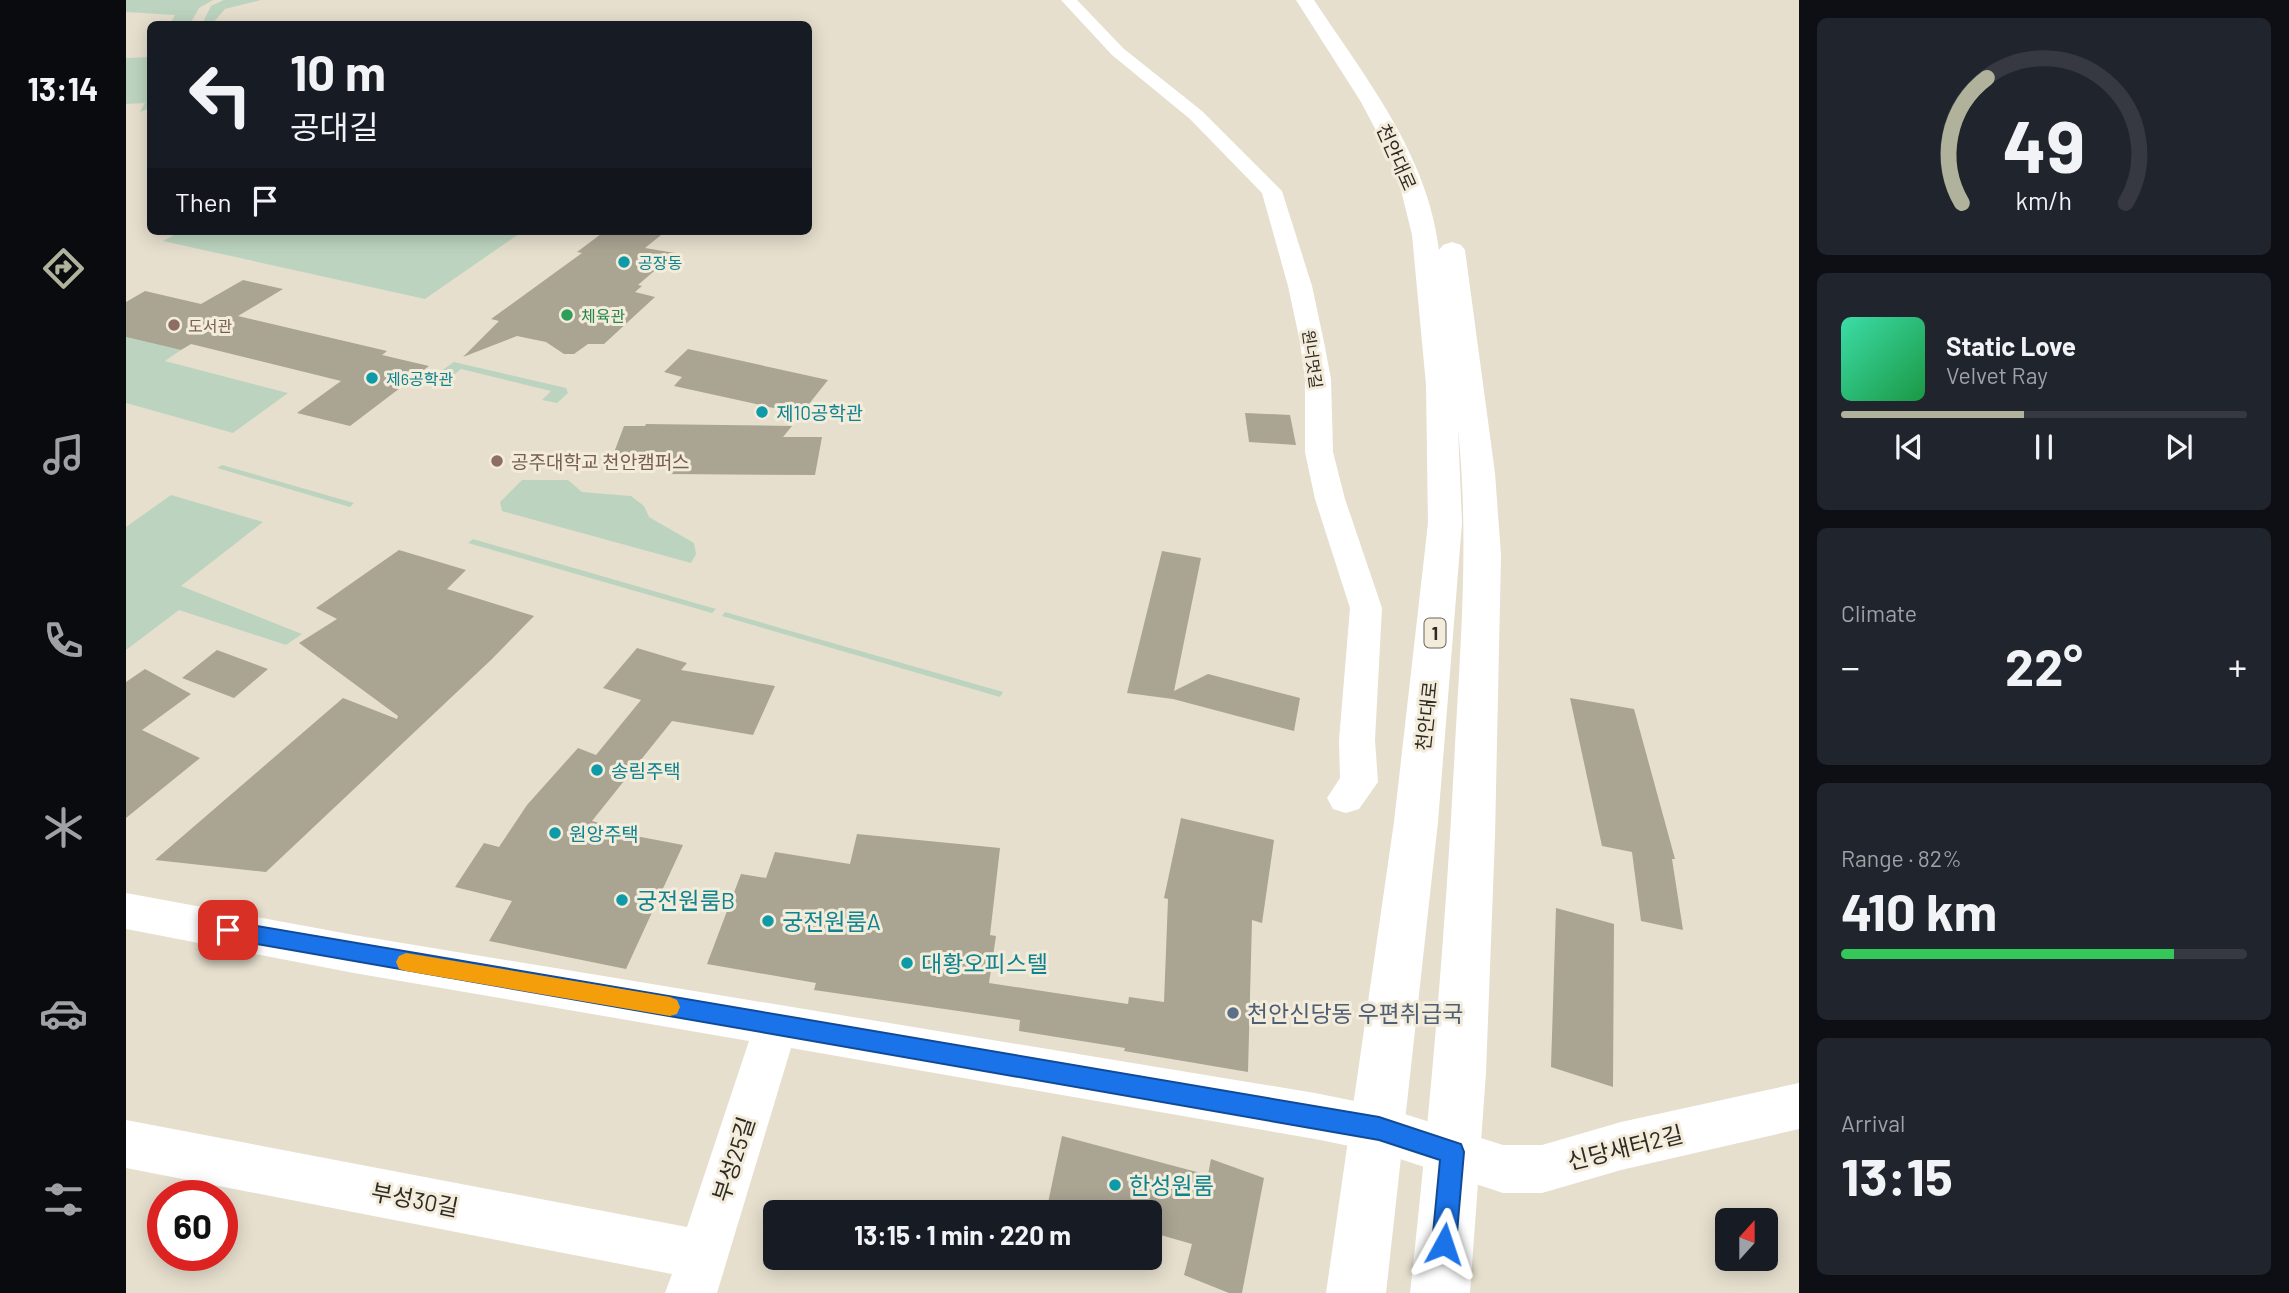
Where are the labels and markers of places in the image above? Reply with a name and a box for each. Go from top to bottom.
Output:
place label: 공장동 [638,253,682,272]
marker: 공장동 [616,254,632,270]
place label: 체육관 [581,306,625,325]
marker: 체육관 [559,307,575,323]
place label: 도서관 [188,316,232,335]
marker: 도서관 [166,317,182,333]
place label: 제6공학관 [386,369,453,388]
marker: 제6공학관 [364,370,380,386]
place label: 제10공학관 [776,401,863,424]
marker: 제10공학관 [754,404,770,420]
place label: 공주대학교 천안캠퍼스 [511,450,690,473]
marker: 공주대학교 천안캠퍼스 [489,453,505,469]
place label: 송림주택 [611,759,681,782]
marker: 송림주택 [589,762,605,778]
place label: 원앙주택 [569,822,639,845]
marker: 원앙주택 [547,825,563,841]
place label: 궁전원룸B [636,886,735,914]
marker: 궁전원룸B [614,892,630,908]
pin [198,900,258,960]
place label: 궁전원룸A [782,907,881,935]
marker: 궁전원룸A [760,913,776,929]
place label: 대황오피스텔 [921,949,1048,977]
marker: 대황오피스텔 [899,955,915,971]
place label: 천안신당동 우편취급국 [1247,999,1463,1027]
marker: 천안신당동 우편취급국 [1225,1005,1241,1021]
place label: 한성원룸 [1129,1171,1214,1199]
marker: 한성원룸 [1107,1177,1123,1193]

